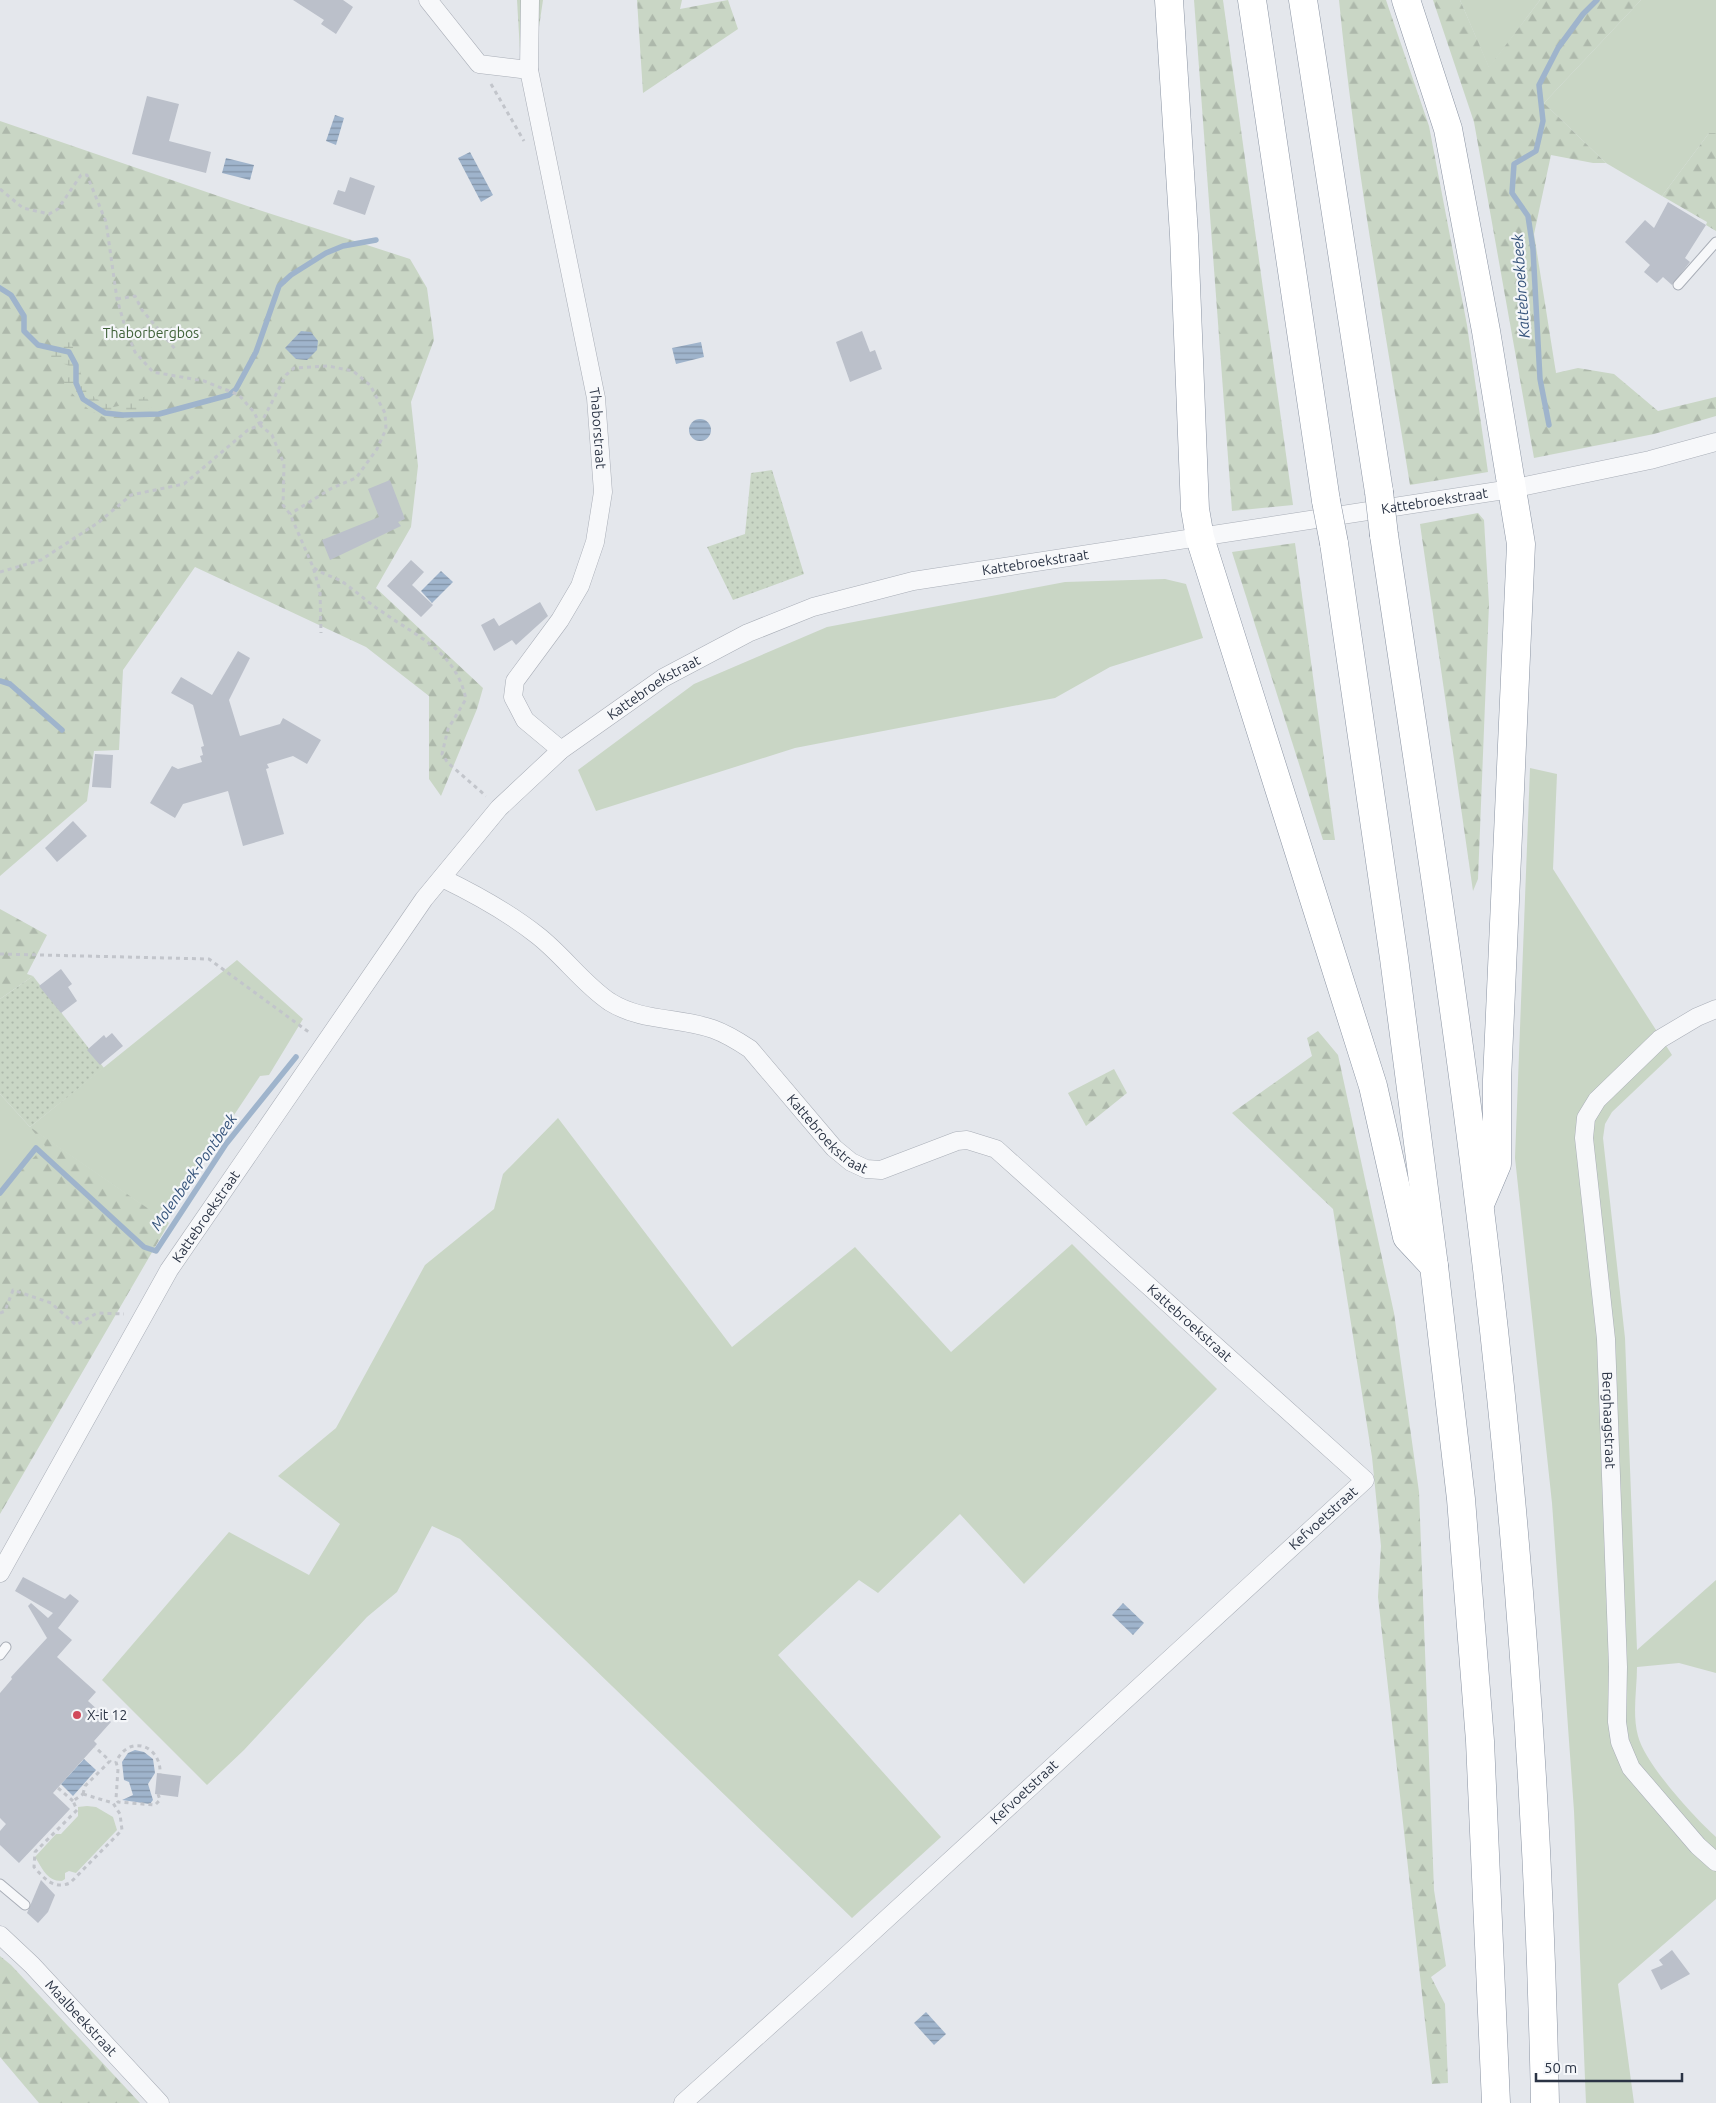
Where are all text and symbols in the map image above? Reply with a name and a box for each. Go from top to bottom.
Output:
water label: Kattebroekbeek [1508,233,1533,339]
park label: Thaborbergbos [103,325,199,341]
street label: Thaborstraat [586,386,609,470]
street label: Kattebroekstraat [1380,485,1490,517]
street label: Kattebroekstraat [981,546,1090,578]
street label: Kattebroekstraat [604,651,703,723]
street label: Kattebroekstraat [784,1091,871,1177]
water label: Molenbeek-Pontbeek [147,1110,240,1233]
street label: Kattebroekstraat [169,1167,243,1265]
street label: Kattebroekstraat [1144,1281,1236,1365]
street label: Berghaagstraat [1599,1371,1619,1470]
street label: Kefvoetstraat [1285,1483,1361,1553]
place label: X-it 12 [87,1707,127,1723]
marker: X-it 12 [71,1709,83,1721]
street label: Kefvoetstraat [987,1756,1062,1827]
street label: Maalbeekstraat [42,1977,121,2060]
scale bar [1536,2050,1682,2082]
text: 50 m [1544,2059,1577,2076]

